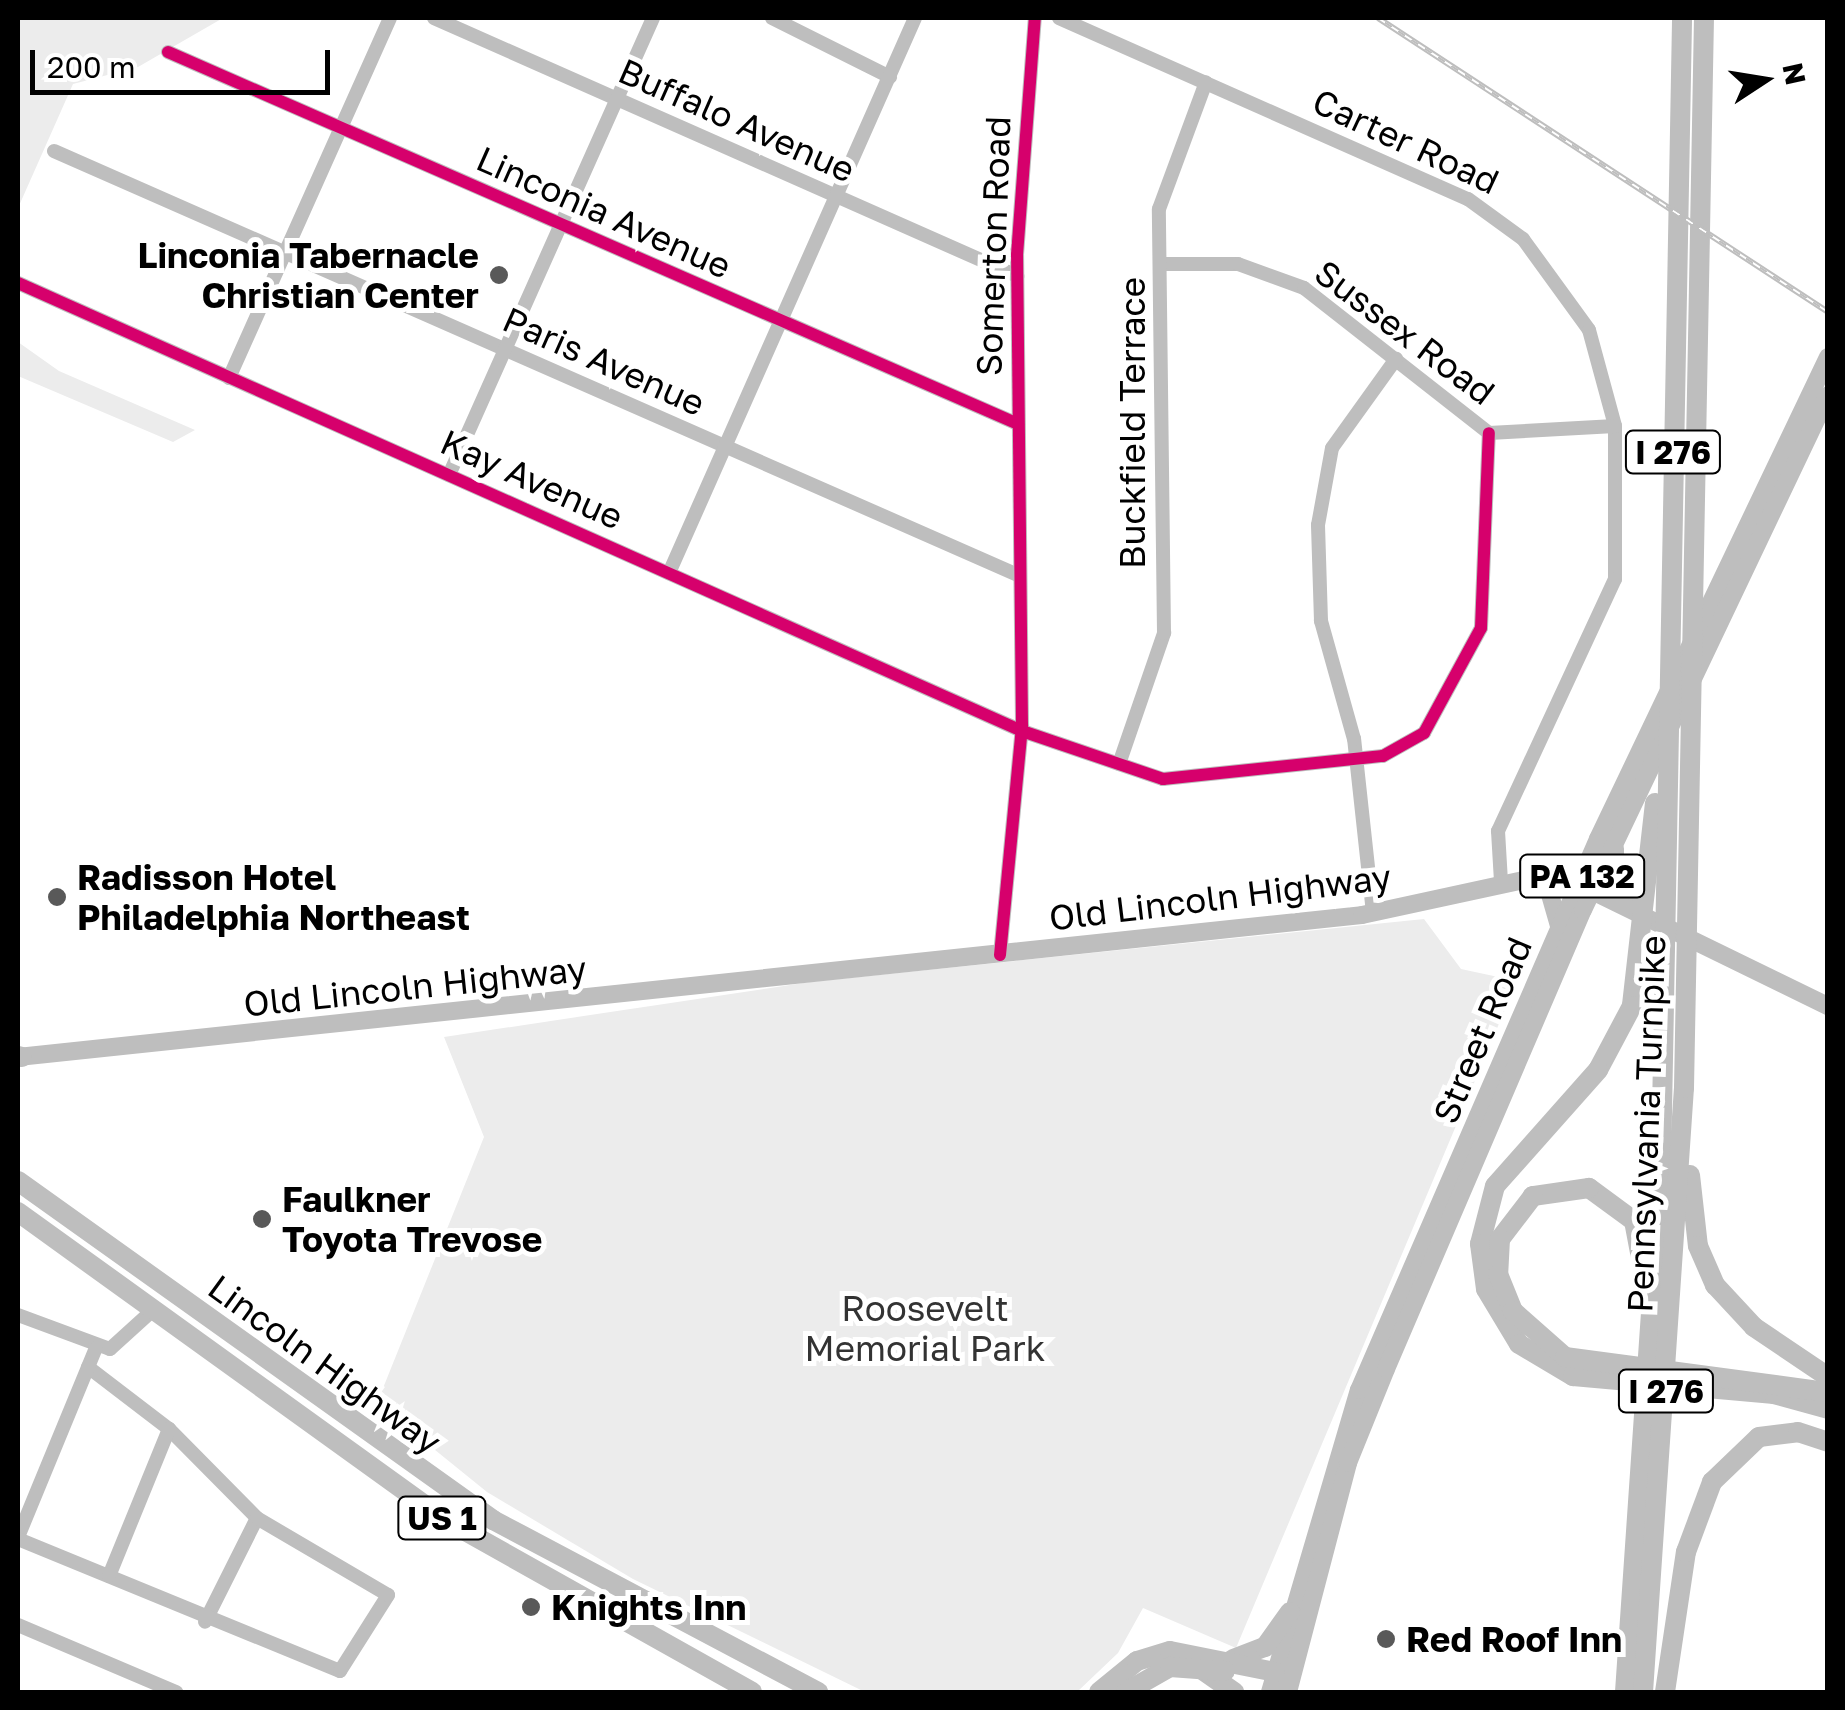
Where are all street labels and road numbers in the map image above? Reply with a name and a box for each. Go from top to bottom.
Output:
street label: Buffalo Avenue [613,49,861,191]
street label: Carter Road [1306,80,1506,202]
street label: Somerton Road [967,115,1019,377]
street label: Linconia Avenue [470,137,738,287]
street label: Sussex Road [1307,251,1503,413]
street label: Buckfield Terrace [1111,277,1153,569]
street label: Paris Avenue [497,298,711,424]
street label: Kay Avenue [434,420,630,538]
road number: I 276 [1623,425,1723,479]
road number: PA 132 [1517,849,1647,903]
street label: Old Lincoln Highway [1047,855,1393,939]
street label: Street Road [1424,931,1540,1129]
street label: Pennsylvania Turnpike [1618,935,1674,1313]
street label: Old Lincoln Highway [242,947,588,1025]
street label: Lincoln Highway [200,1265,450,1463]
road number: I 276 [1616,1364,1716,1418]
road number: US 1 [397,1491,487,1545]

